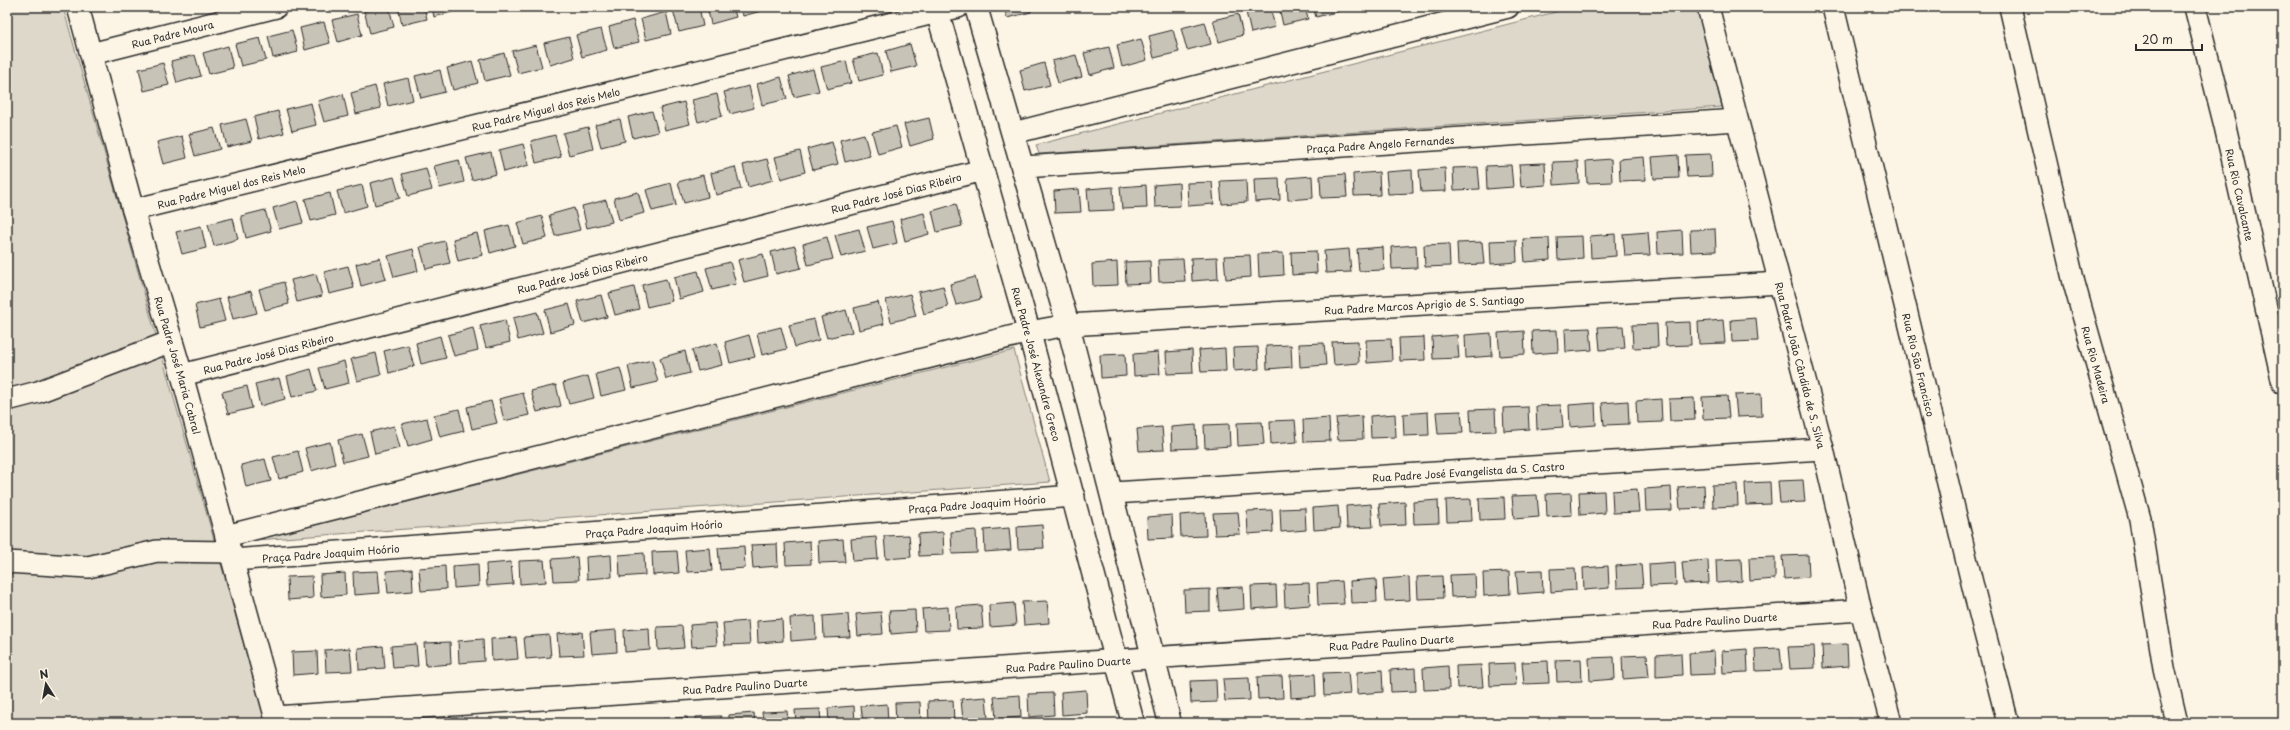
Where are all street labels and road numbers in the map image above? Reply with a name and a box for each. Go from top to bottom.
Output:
street label: Rua Padre Moura [130,15,216,51]
street label: Rua Padre Miguel dos Reis Melo [470,83,622,134]
street label: Praça Padre Angelo Fernandes [1306,131,1455,156]
street label: Rua Rio Cavalcante [2223,147,2258,243]
street label: Rua Padre Miguel dos Reis Melo [155,160,307,211]
street label: Rua Padre José Dias Ribeiro [829,168,963,216]
street label: Rua Padre José Dias Ribeiro [515,249,649,296]
street label: Rua Padre João Cândido de S. Silva [1772,280,1830,451]
street label: Rua Padre José Alexandre Greco [1009,285,1065,443]
street label: Rua Padre Marcos Aprigio de S. Santiago [1324,291,1525,317]
street label: Rua Padre José Maria Cabral [152,295,205,436]
street label: Rua Rio São Francisco [1900,311,1939,418]
street label: Rua Rio Madeira [2079,324,2115,406]
street label: Rua Padre José Dias Ribeiro [201,329,335,377]
street label: Rua Padre José Evangelista da S. Castro [1372,458,1565,484]
street label: Praça Padre Joaquim Hoório [908,491,1047,516]
street label: Praça Padre Joaquim Hoório [584,515,724,541]
street label: Praça Padre Joaquim Hoório [261,540,400,565]
street label: Rua Padre Paulino Duarte [1652,608,1778,632]
street label: Rua Padre Paulino Duarte [1329,630,1454,653]
street label: Rua Padre Paulino Duarte [1005,652,1131,675]
street label: Rua Padre Paulino Duarte [682,674,808,697]

